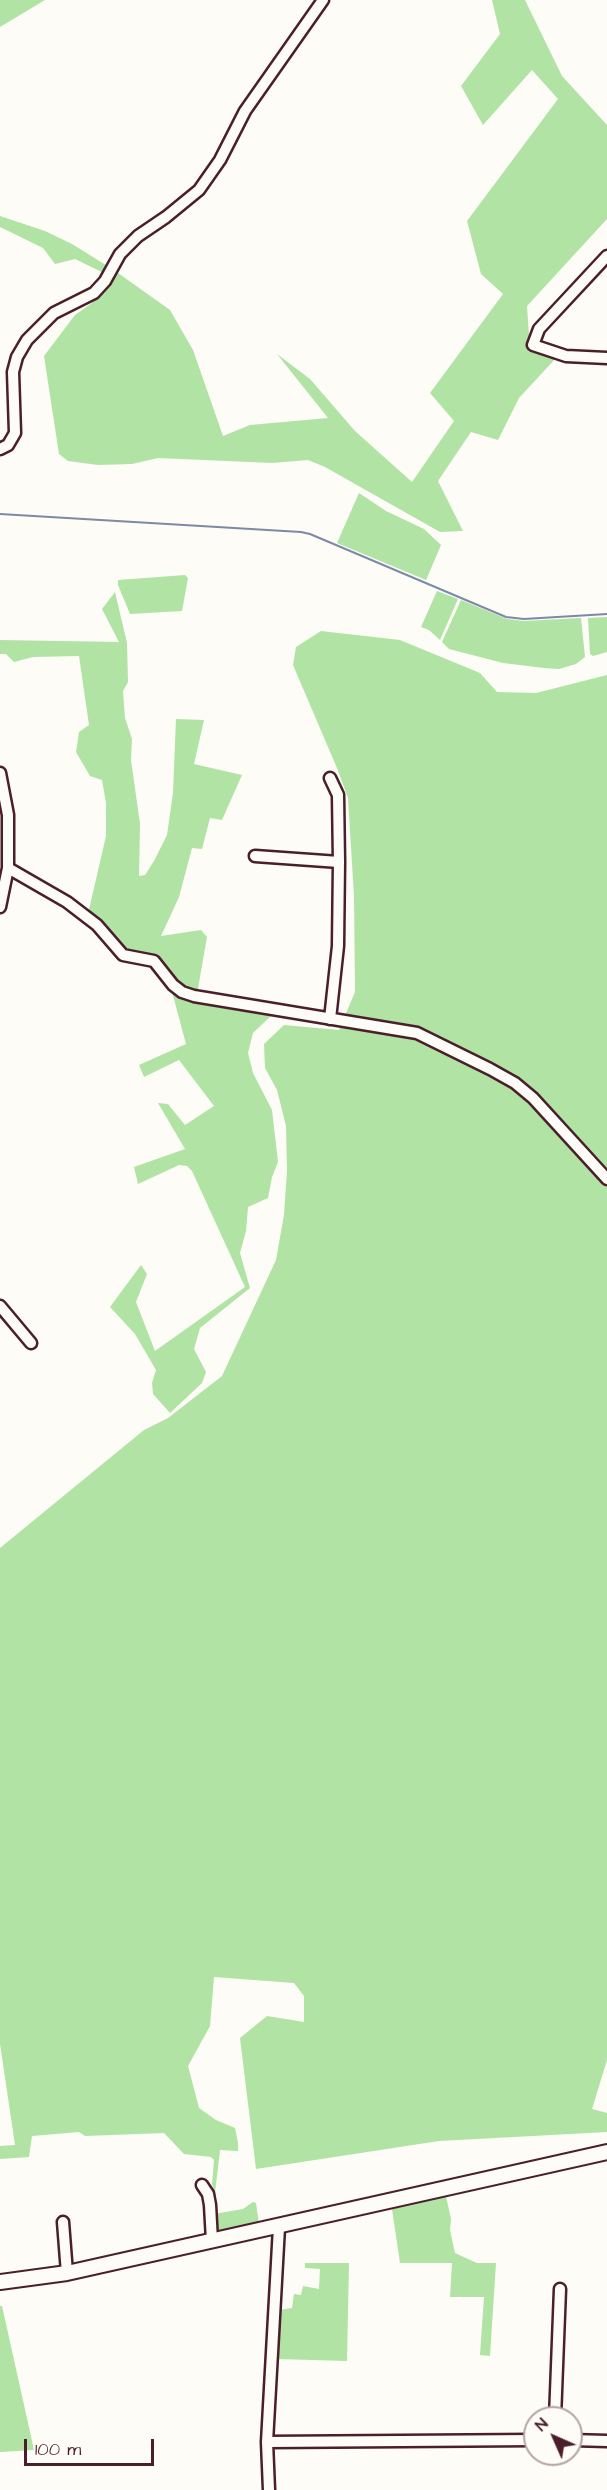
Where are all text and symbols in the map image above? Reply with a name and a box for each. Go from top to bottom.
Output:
north arrow [523,2406,583,2466]
text: N [530,2413,553,2436]
scale bar [27,2427,158,2465]
text: 100 m [35,2437,81,2462]

